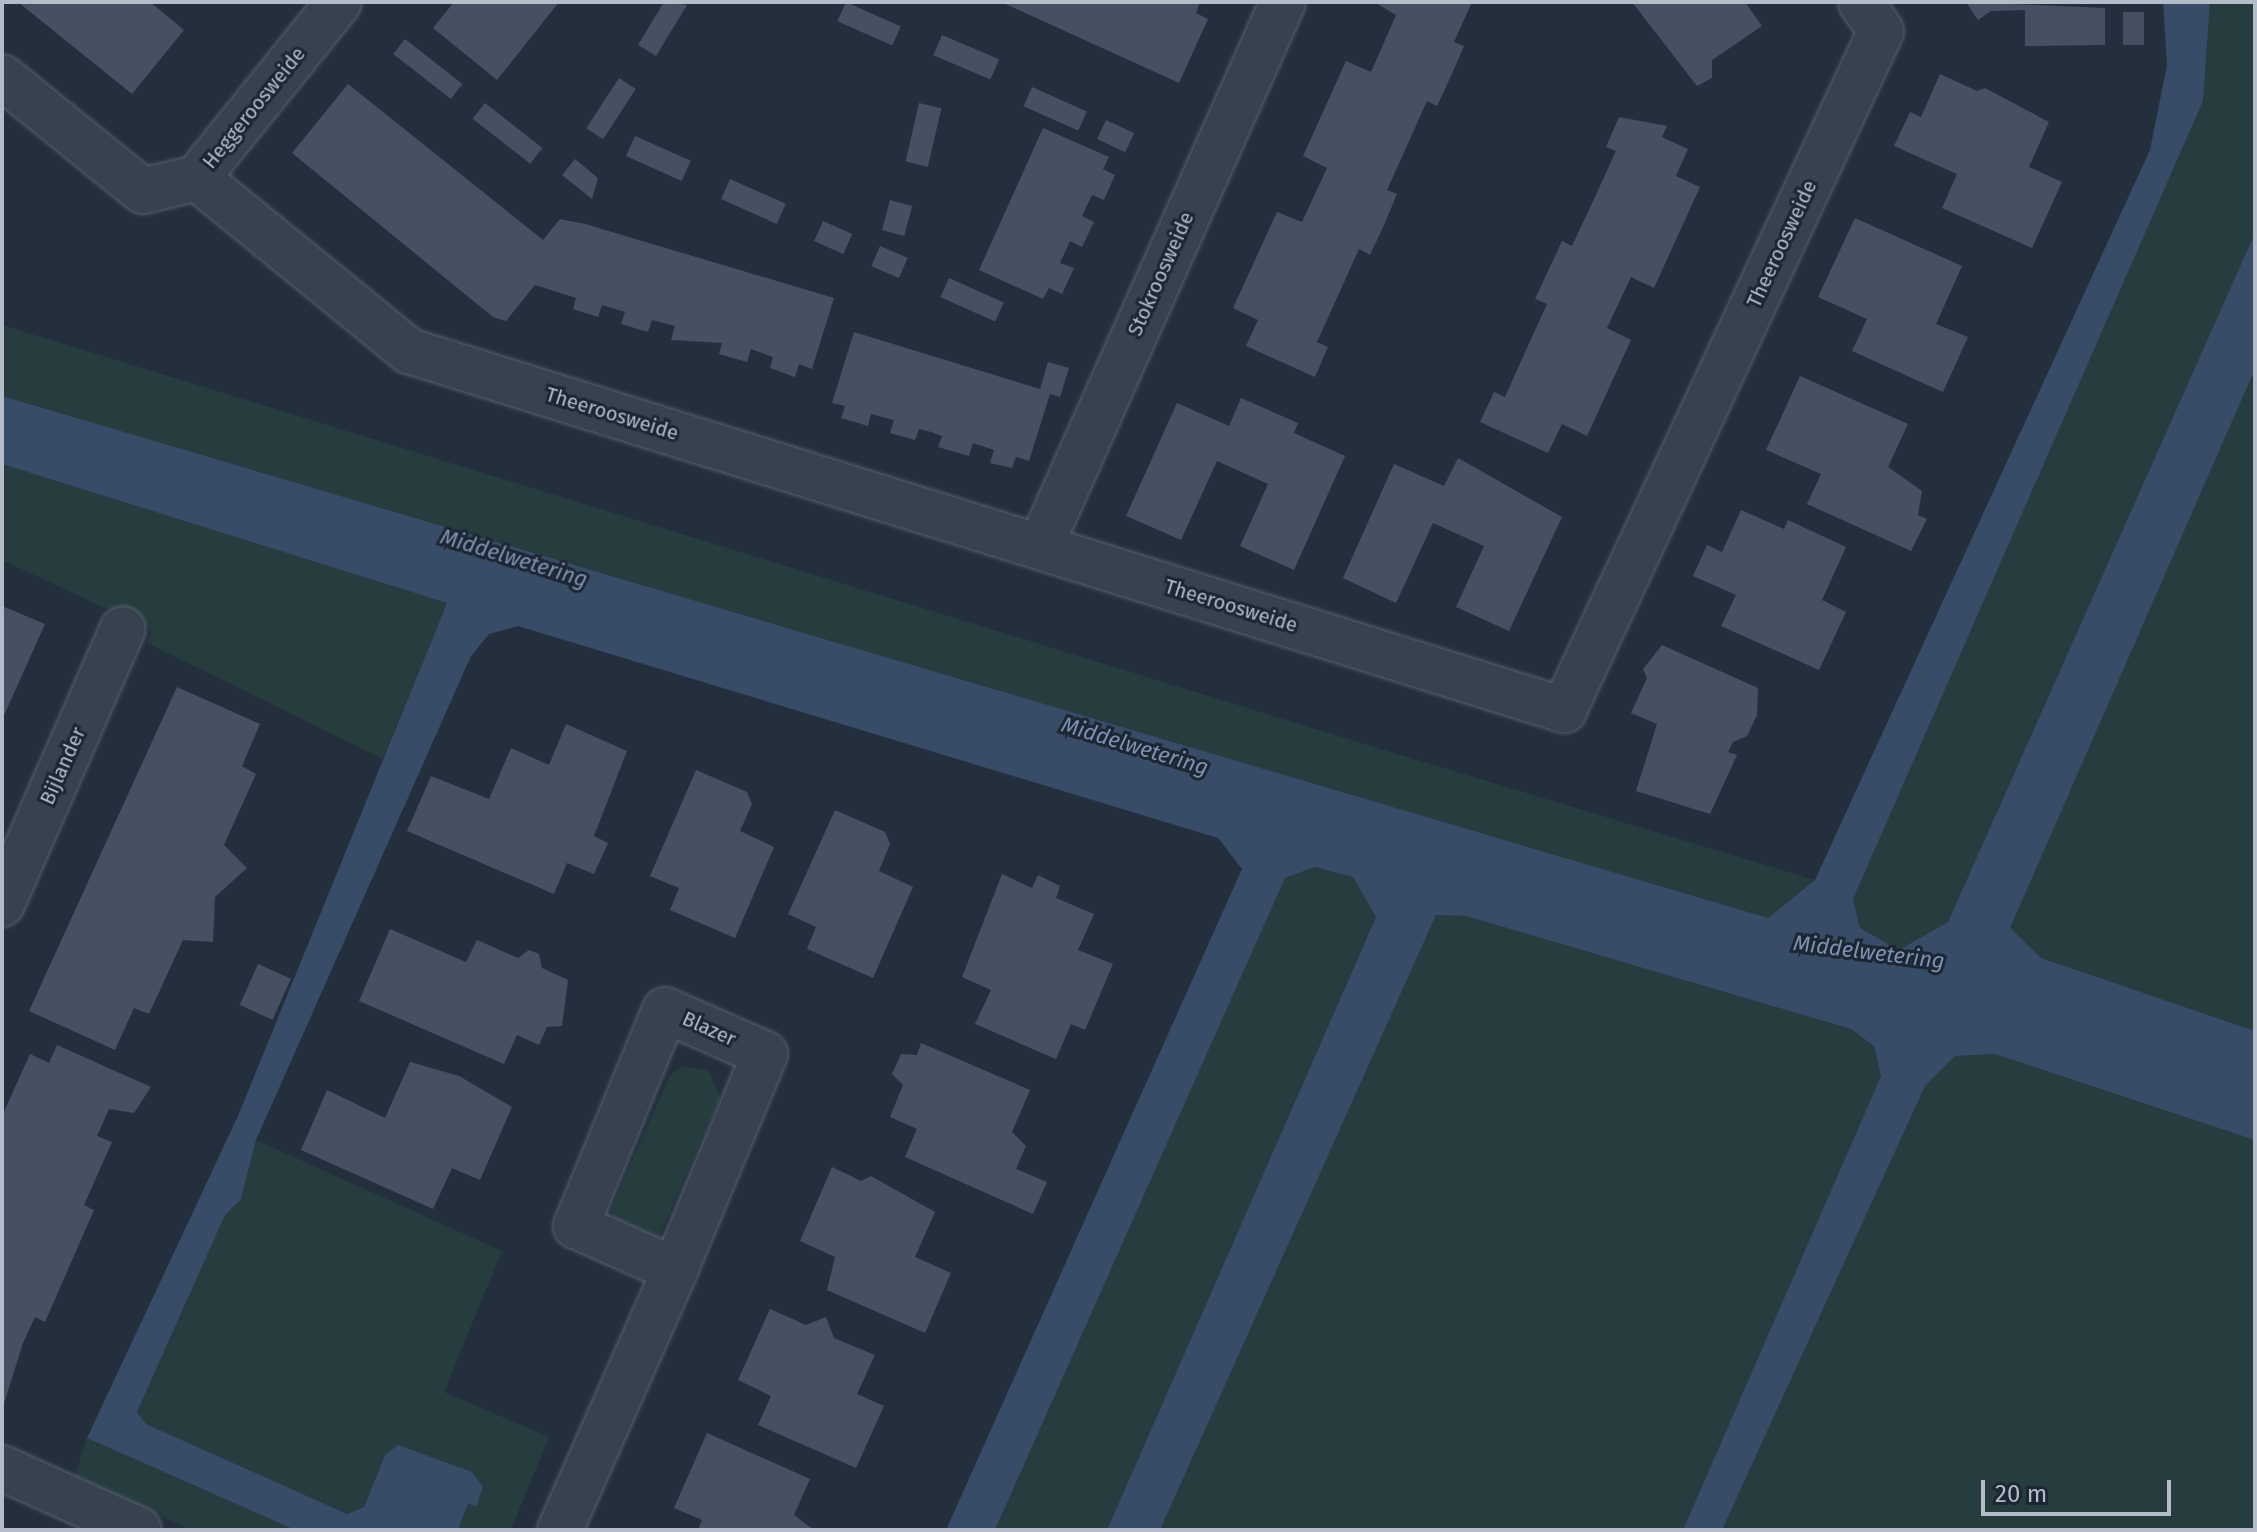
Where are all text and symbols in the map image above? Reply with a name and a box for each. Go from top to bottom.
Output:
street label: Heggeroosweide [198,42,310,174]
street label: Theeroosweide [1742,177,1822,311]
street label: Stokroosweide [1123,208,1199,340]
street label: Theeroosweide [543,382,681,446]
water label: Middelwetering [437,523,591,593]
street label: Theeroosweide [1162,574,1300,638]
water label: Middelwetering [1058,711,1212,781]
street label: Bijlander [35,724,91,808]
water label: Middelwetering [1792,930,1946,974]
street label: Blazer [679,1007,739,1051]
scale bar [1985,1464,2175,1514]
text: 20 m [1995,1480,2047,1508]

